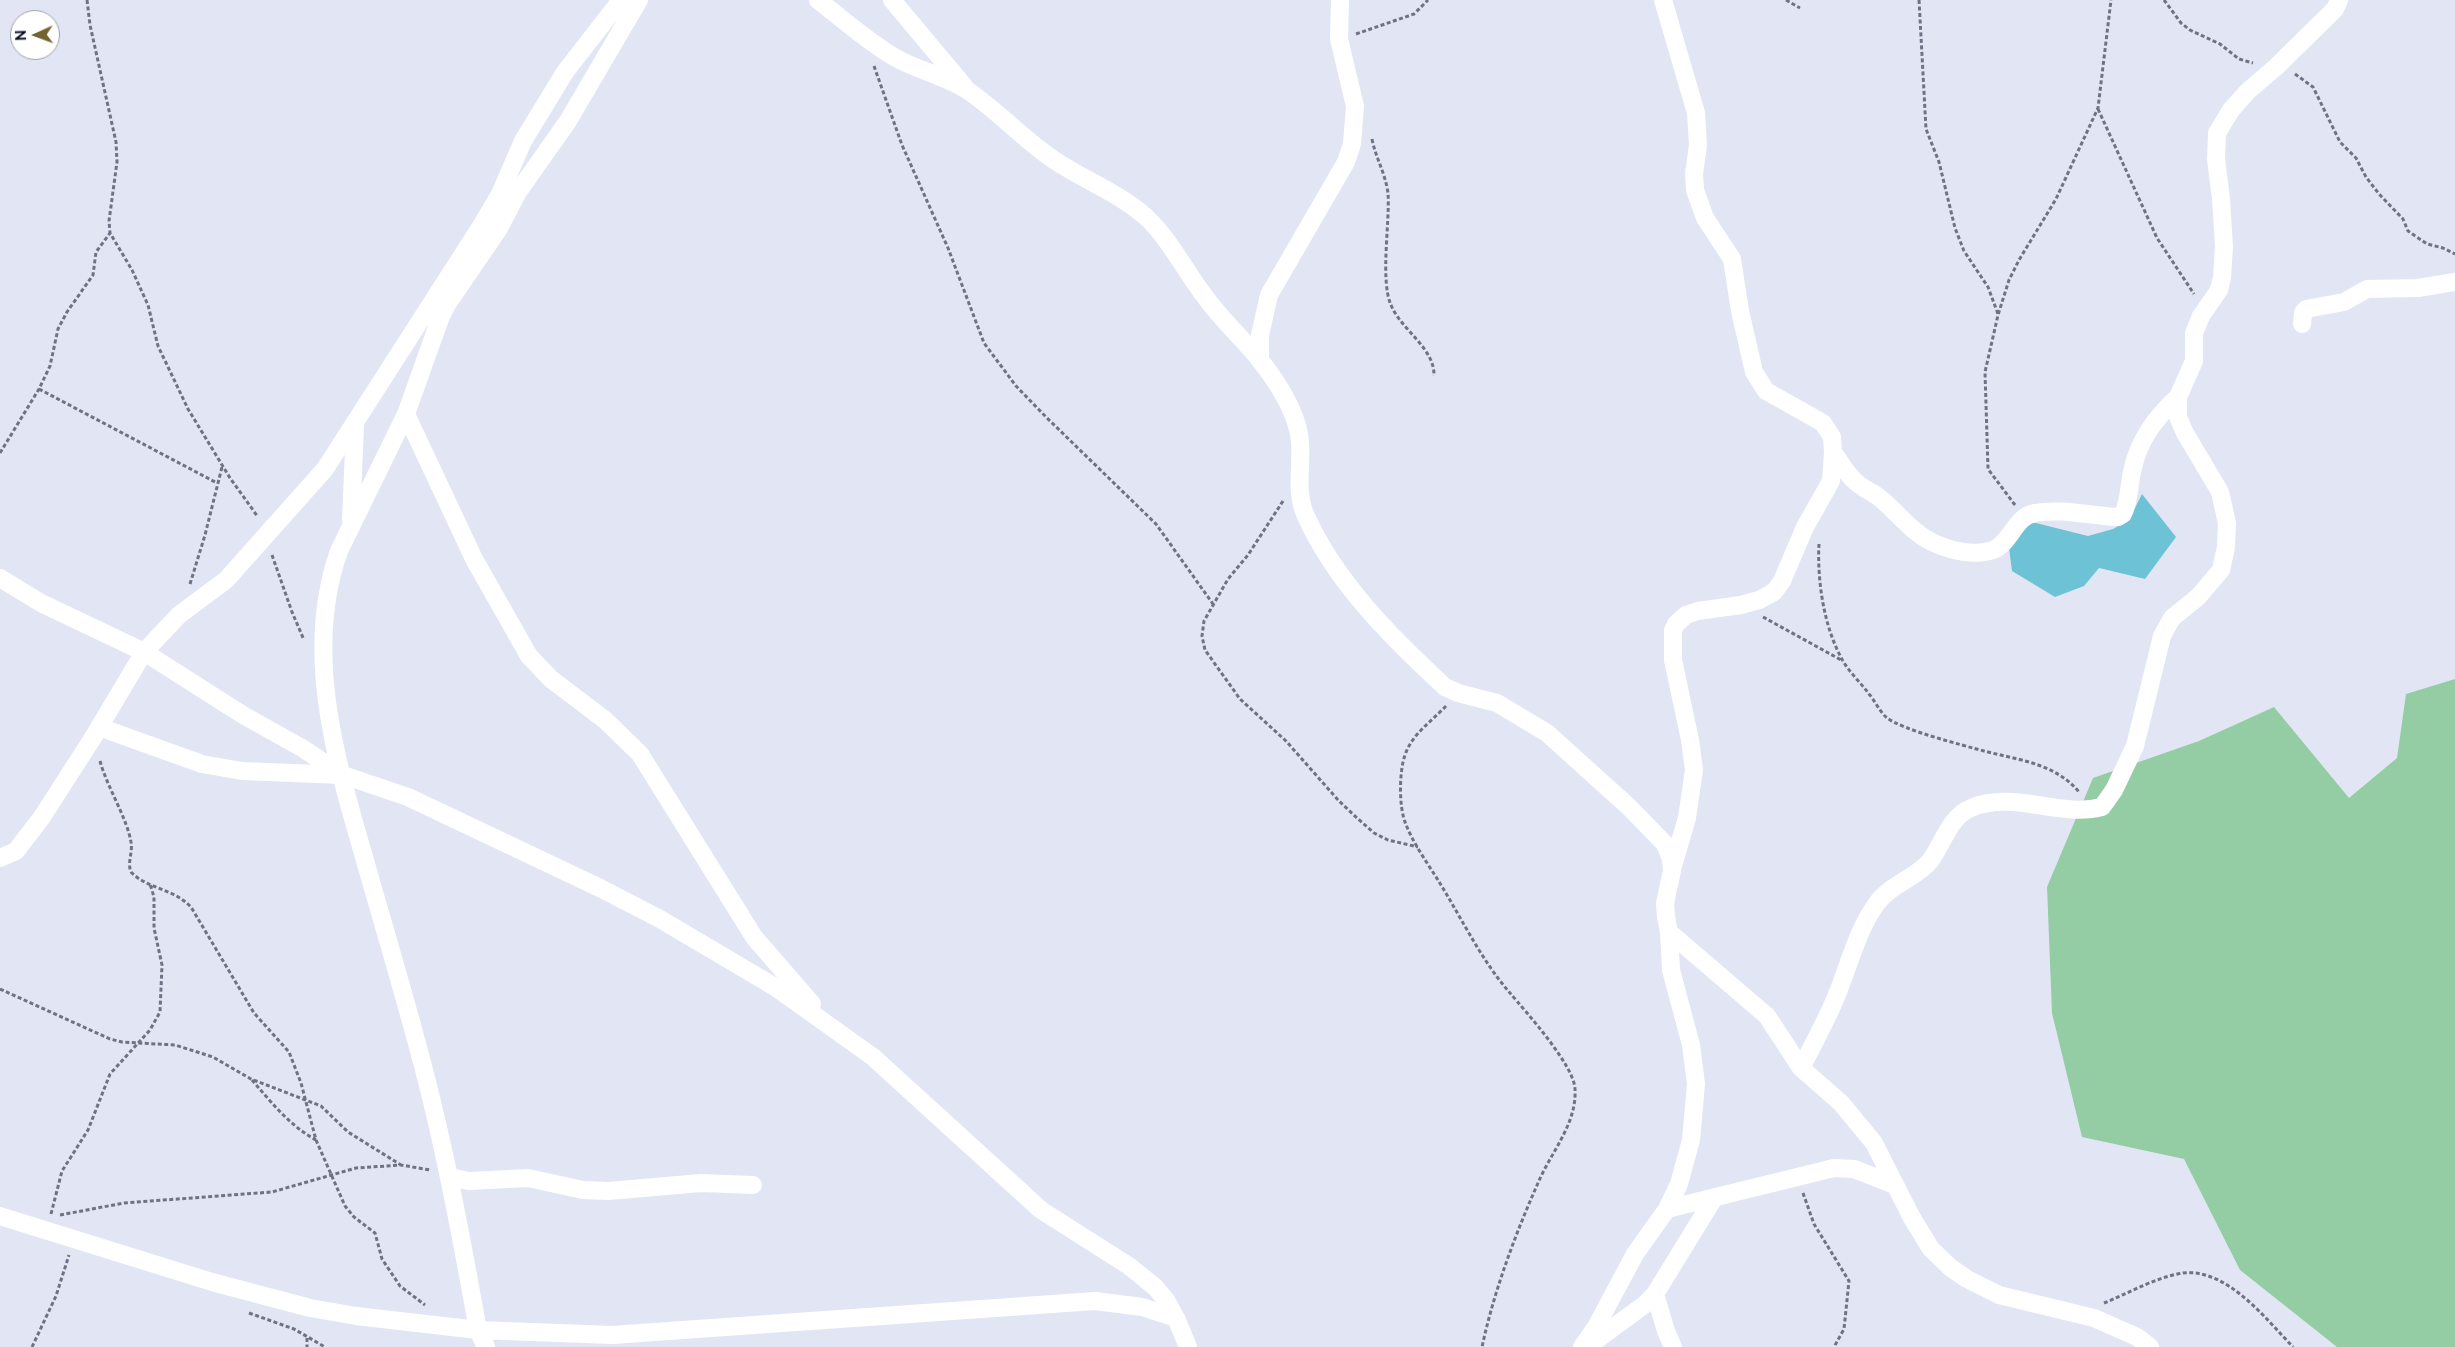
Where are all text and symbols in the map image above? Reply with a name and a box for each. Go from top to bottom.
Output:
north arrow [10,10,60,60]
text: N [13,30,29,41]

